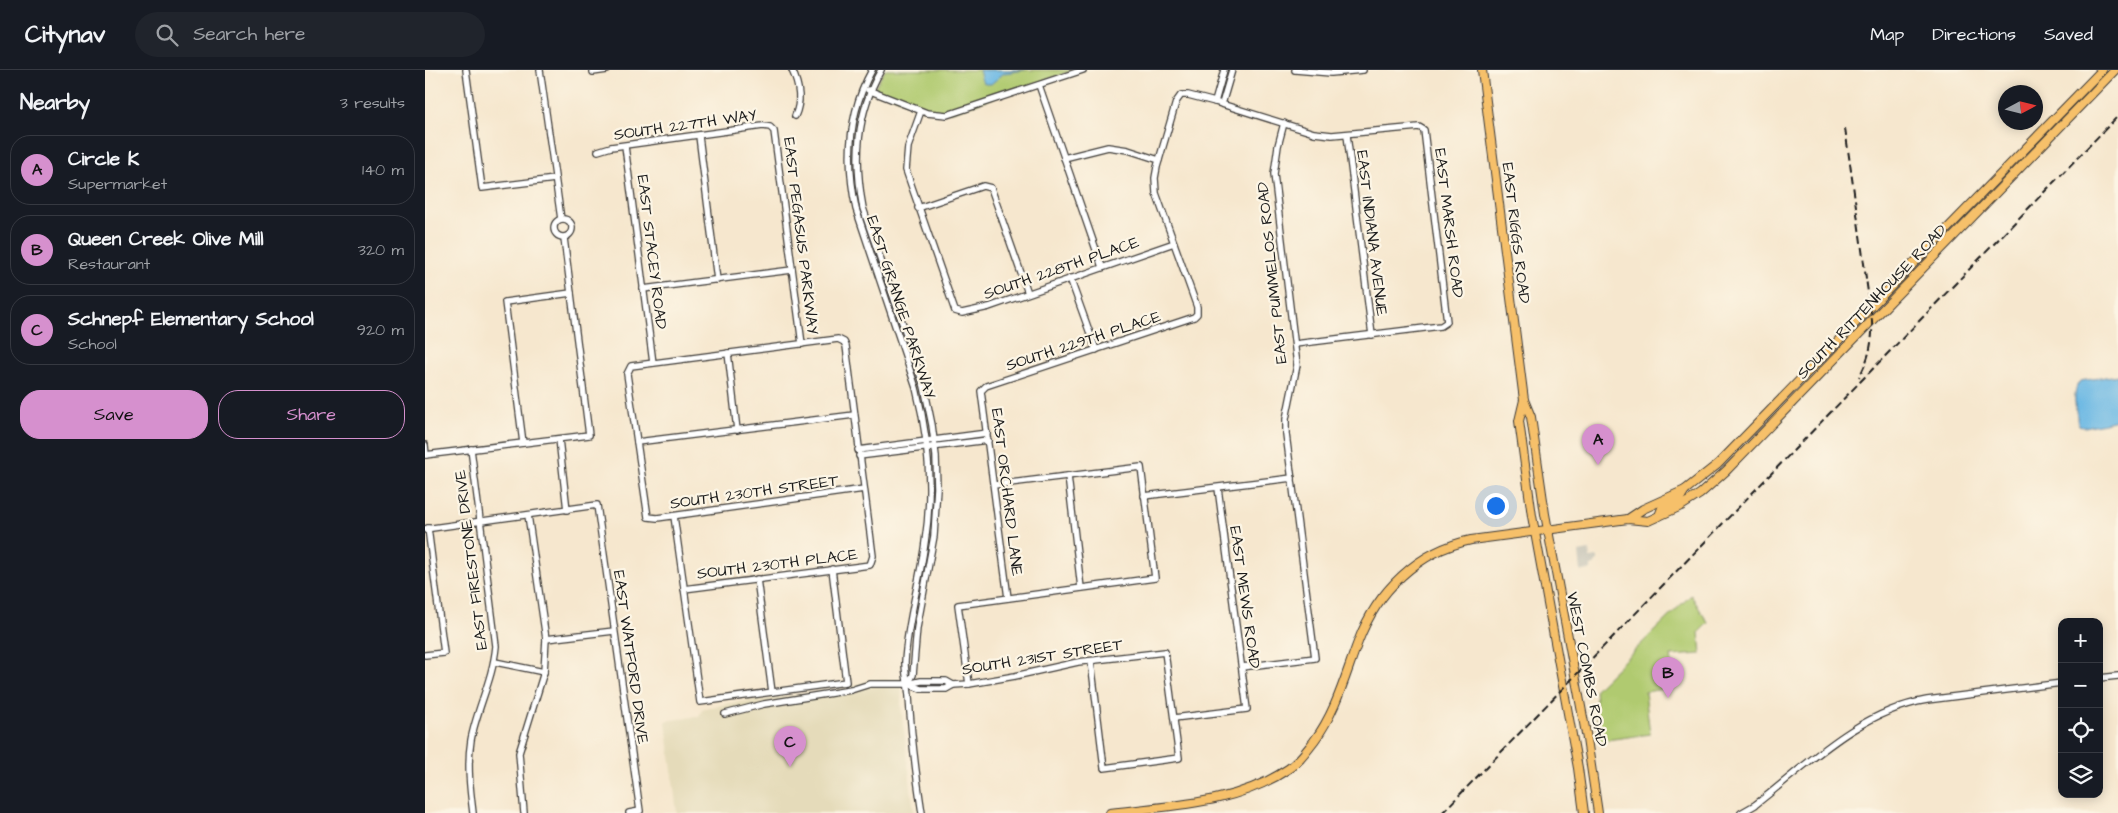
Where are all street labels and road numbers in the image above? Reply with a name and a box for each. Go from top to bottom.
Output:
street label: SOUTH 227TH WAY [612,104,758,146]
street label: EAST PEGASUS PARKWAY [778,136,824,337]
street label: EAST MARSH ROAD [1429,147,1469,299]
street label: EAST INDIANA AVENUE [1351,149,1393,318]
street label: EAST RIGGS ROAD [1496,161,1536,305]
street label: EAST STACEY ROAD [632,174,672,331]
street label: EAST PUMMELOS ROAD [1252,181,1292,365]
street label: EAST GRANGE PARKWAY [861,213,941,402]
street label: SOUTH RITTENHOUSE ROAD [1792,219,1952,384]
street label: SOUTH 228TH PLACE [981,231,1143,305]
street label: SOUTH 229TH PLACE [1003,305,1164,376]
street label: EAST ORCHARD LANE [986,407,1028,578]
street label: EAST FIRESTONE DRIVE [449,468,493,651]
street label: SOUTH 230TH STREET [668,469,840,515]
street label: EAST MEWS ROAD [1224,525,1266,670]
street label: SOUTH 230TH PLACE [695,543,859,585]
street label: EAST WATFORD DRIVE [608,569,654,746]
street label: WEST COMBS ROAD [1561,590,1613,748]
street label: SOUTH 231ST STREET [960,633,1124,681]

